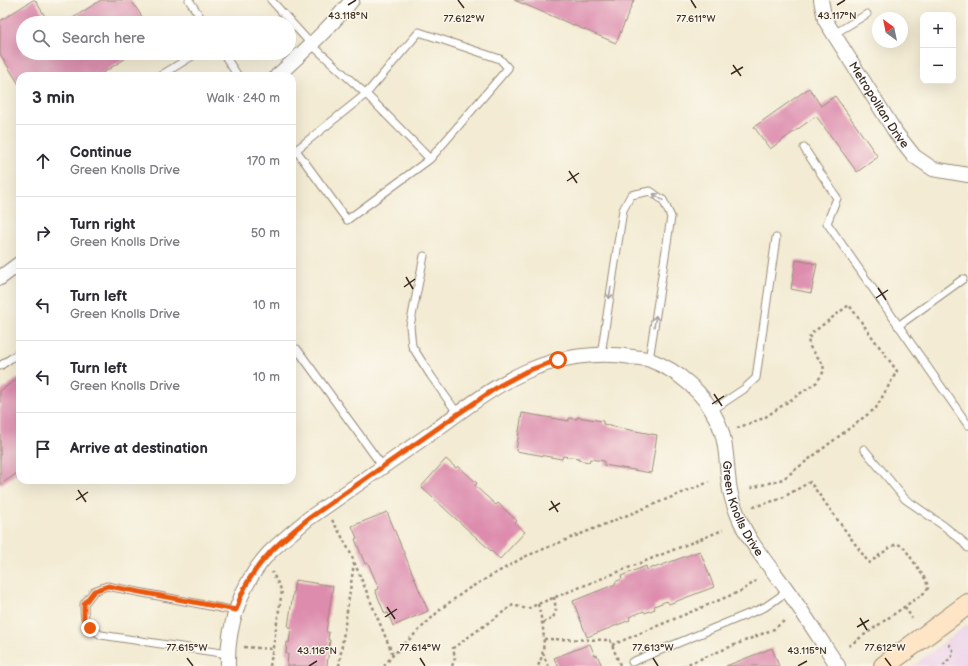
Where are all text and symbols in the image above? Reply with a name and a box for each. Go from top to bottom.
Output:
text: 43.118°N [328,10,368,22]
text: 43.117°N [818,10,856,22]
north arrow [872,12,908,48]
map controls [920,12,956,84]
button: + [920,12,956,48]
text: 77.612°W [443,13,485,25]
text: 77.611°W [676,13,716,25]
search box [16,16,296,60]
icon: search [30,27,52,49]
text: Search here [62,29,145,48]
button: − [920,48,956,84]
street label: Metropolitan Drive [846,59,912,151]
text: 3 min [32,88,75,108]
text: Walk · 240 m [206,90,280,106]
text: Continue [70,143,132,162]
icon: ahead [32,150,54,172]
text: 170 m [247,153,280,169]
text: Green Knolls Drive [70,162,180,178]
one-way arrow [653,193,664,201]
text: Turn right [70,215,135,234]
icon: right [32,222,54,244]
text: 50 m [251,225,280,241]
text: Green Knolls Drive [70,234,180,250]
one-way arrow [606,286,614,299]
text: Turn left [70,287,127,306]
icon: left [32,294,54,316]
text: 10 m [253,297,280,313]
text: Green Knolls Drive [70,306,180,322]
one-way arrow [651,315,659,328]
route start [549,351,567,369]
text: Turn left [70,359,127,378]
icon: left [32,366,54,388]
text: 10 m [253,369,280,385]
text: Green Knolls Drive [70,378,180,394]
icon: arrive [32,438,54,460]
text: Arrive at destination [70,439,208,458]
street label: Green Knolls Drive [719,460,767,559]
route end [81,619,99,637]
text: 77.615°W [166,642,208,654]
text: 77.614°W [399,642,441,654]
text: 77.613°W [632,642,674,654]
text: 77.612°W [864,642,906,654]
text: 43.116°N [297,645,337,657]
text: 43.115°N [787,645,827,657]

